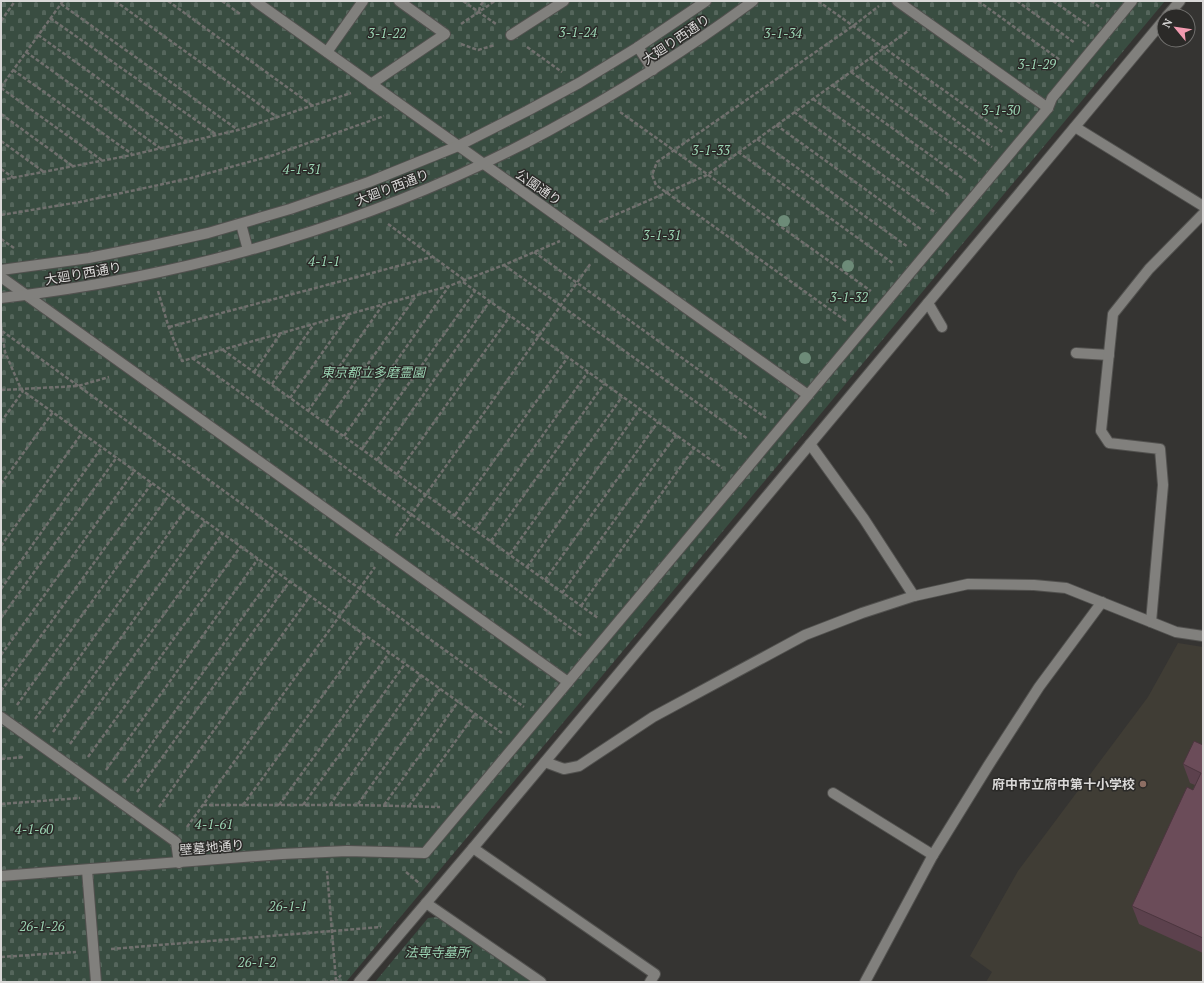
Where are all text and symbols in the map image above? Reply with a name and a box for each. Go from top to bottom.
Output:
north arrow [1156,8,1196,48]
street label: 大廻り西通り [639,10,713,68]
text: N [1159,16,1176,30]
park label: 3-1-24 [559,23,597,41]
park label: 3-1-22 [368,24,406,42]
park label: 3-1-34 [764,24,802,42]
park label: 3-1-29 [1018,55,1056,73]
park label: 3-1-30 [982,101,1020,119]
park label: 3-1-33 [692,141,731,159]
park label: 4-1-31 [282,160,321,178]
street label: 大廻り西通り [352,165,432,209]
street label: 公園通り [513,165,565,209]
park label: 3-1-31 [643,226,681,244]
park label: 4-1-1 [307,252,340,270]
street label: 大廻り西通り [43,257,123,289]
park label: 3-1-32 [830,288,868,306]
park label: 東京都立多磨霊園 [321,363,427,381]
place label: 府中市立府中第十小学校 [992,775,1135,793]
marker: 府中市立府中第十小学校 [1138,779,1148,789]
park label: 4-1-61 [194,815,233,833]
park label: 4-1-60 [14,820,53,838]
street label: 壁墓地通り [179,835,245,859]
park label: 26-1-1 [268,897,307,915]
park label: 26-1-26 [18,917,65,935]
park label: 法専寺墓所 [404,943,471,961]
park label: 26-1-2 [237,953,276,971]

